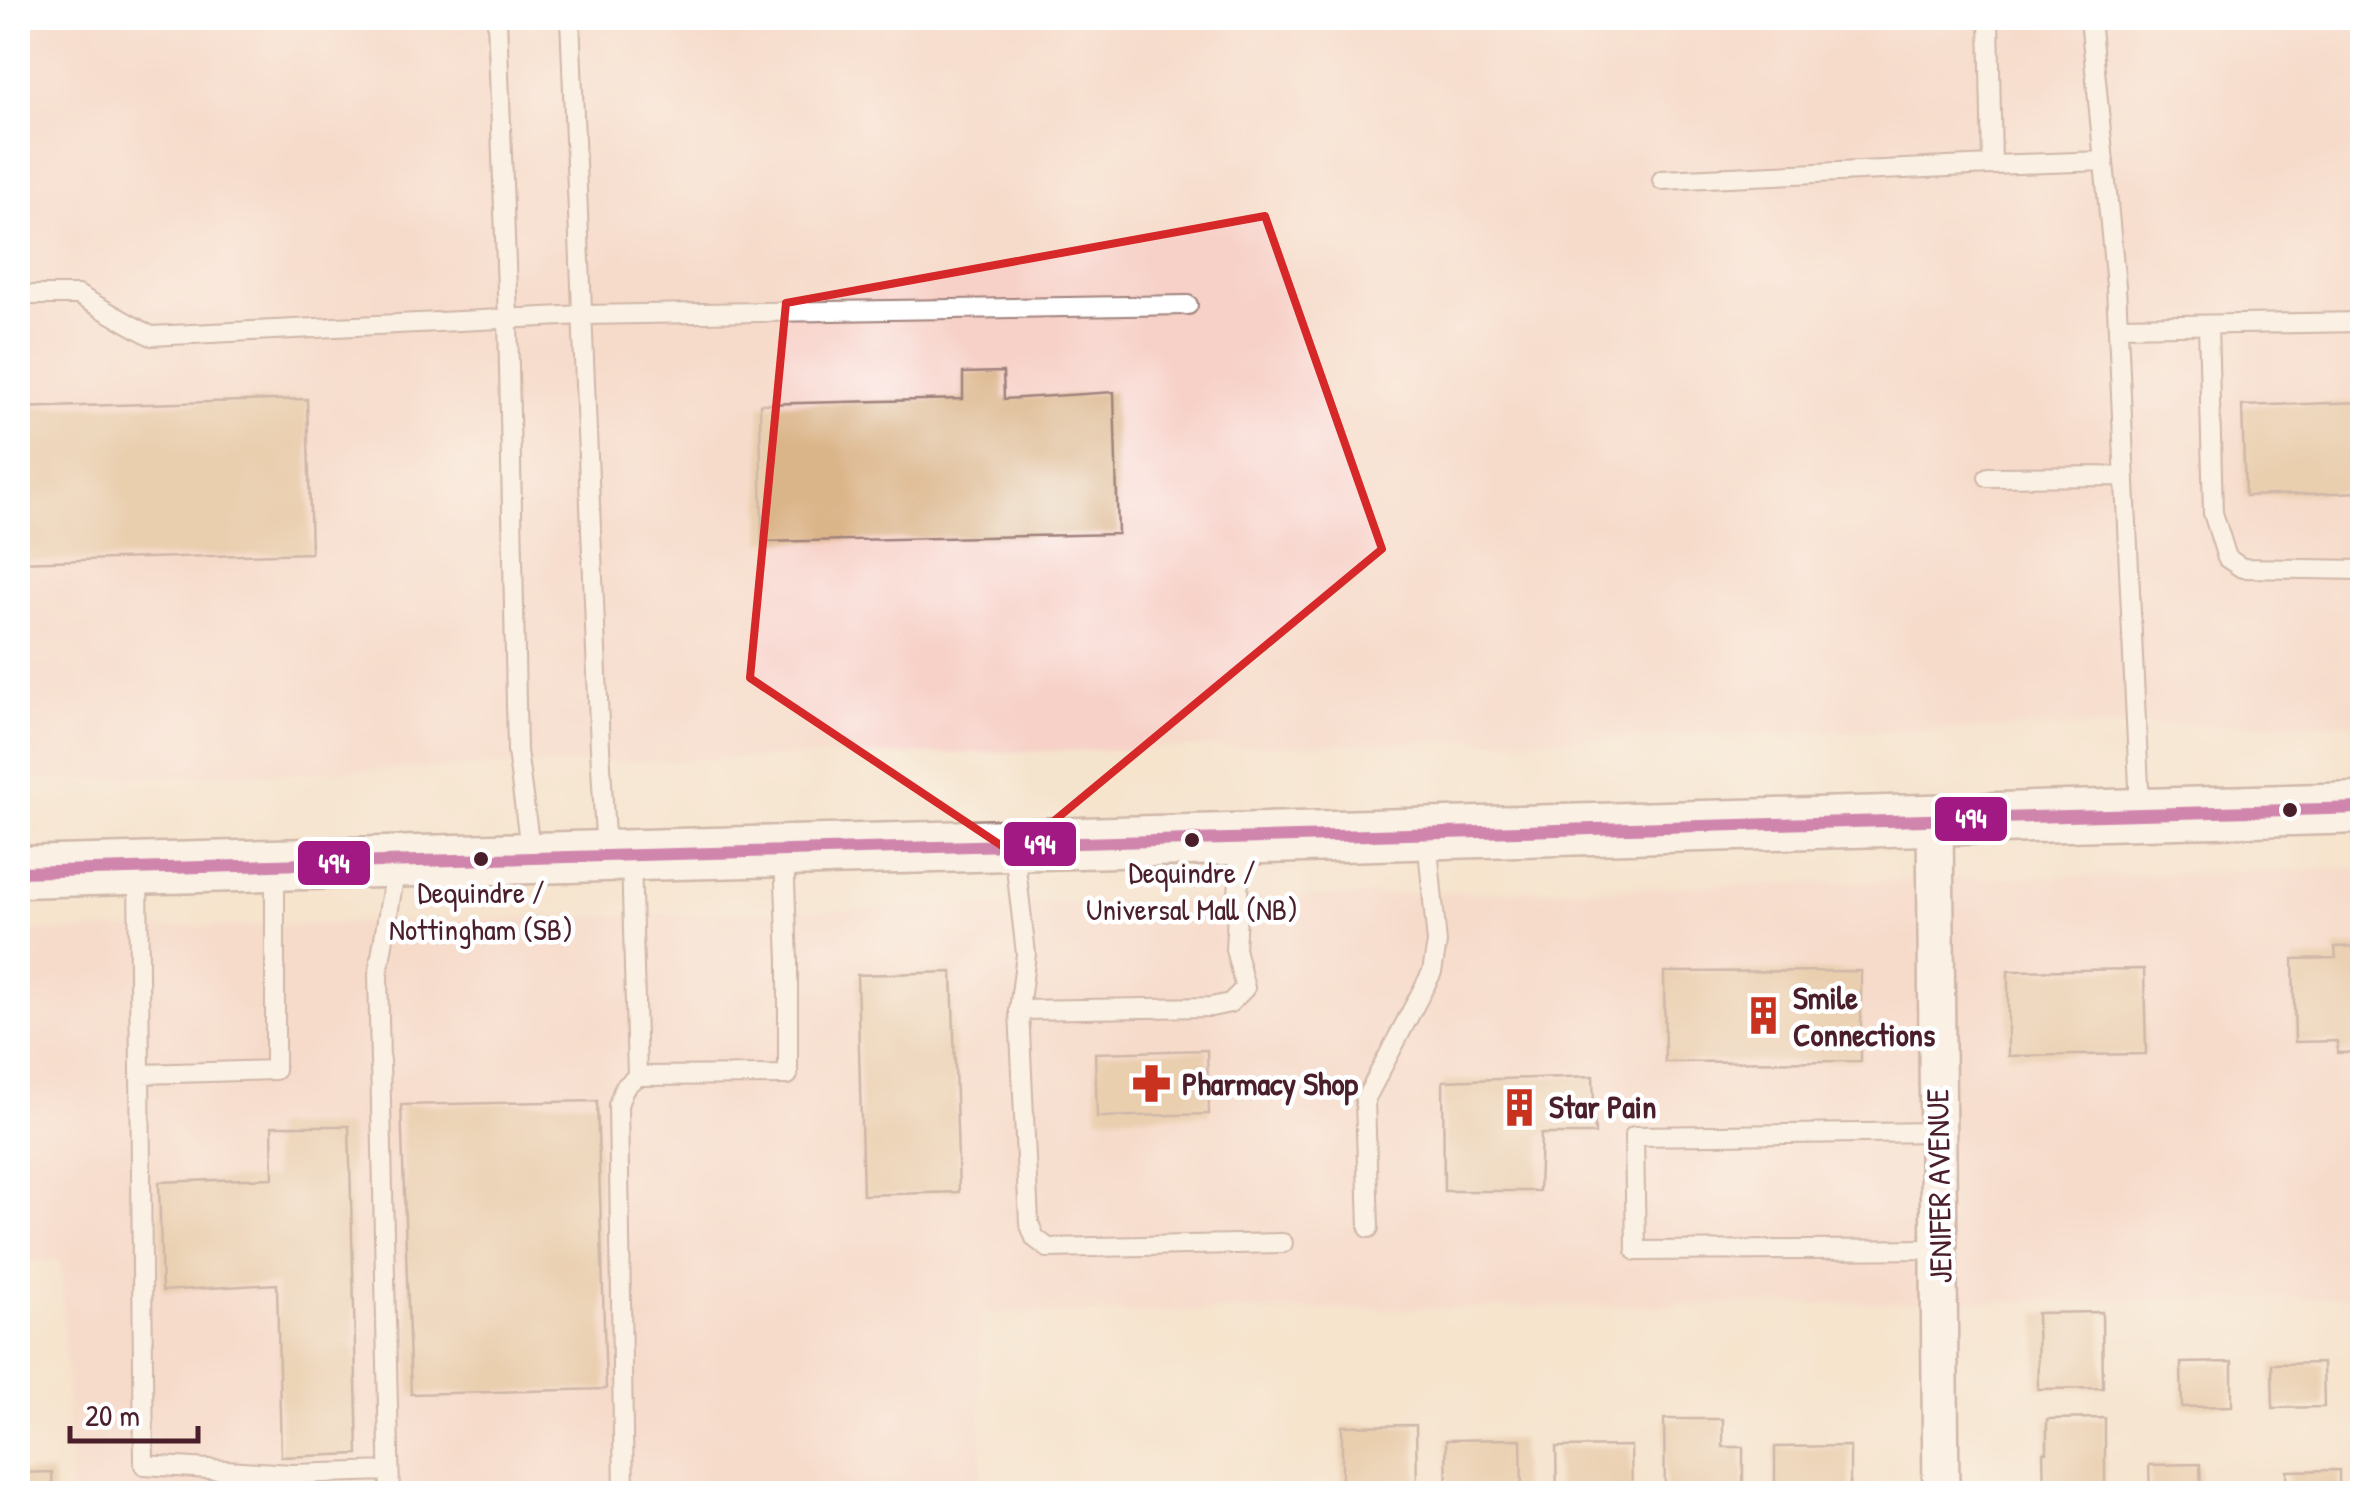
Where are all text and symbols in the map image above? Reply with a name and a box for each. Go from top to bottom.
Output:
line badge: 494 [1933,795,2009,843]
text: 494 [1955,799,1987,837]
unlabelled marker [2280,800,2300,820]
line badge: 494 [1002,820,1078,868]
text: 494 [1024,825,1056,863]
marker: Dequindre / Universal Mall (NB) [1182,830,1202,850]
line badge: 494 [296,839,372,887]
text: 494 [318,844,350,882]
marker: Dequindre / Nottingham (SB) [471,849,491,869]
place label: Dequindre / Universal Mall (NB) [1086,852,1298,929]
place label: Dequindre / Nottingham (SB) [389,872,573,949]
place label: Smile Connections [1793,976,1935,1056]
building icon: Smile Connections [1742,995,1784,1037]
place label: Pharmacy Shop [1182,1062,1358,1106]
pharmacy icon: Pharmacy Shop [1131,1063,1173,1105]
place label: Star Pain [1549,1085,1657,1128]
building icon: Star Pain [1498,1086,1540,1128]
street label: JENIFER AVENUE [1915,1088,1962,1284]
scale bar [70,1381,198,1443]
text: 20 m [85,1395,140,1435]

